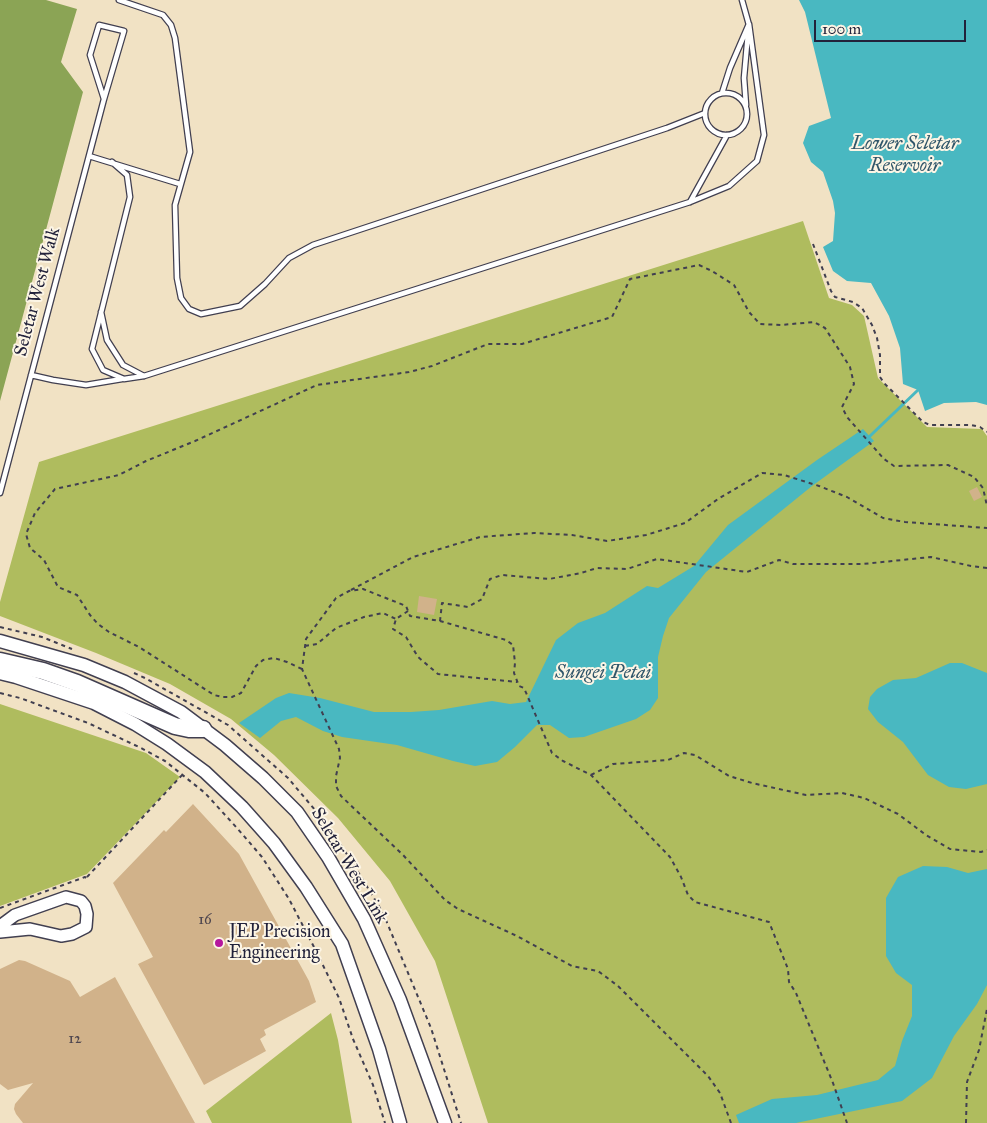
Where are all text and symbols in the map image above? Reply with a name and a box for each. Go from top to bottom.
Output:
scale bar [817,10,970,42]
text: 100 m [822,20,861,38]
water label: Lower Seletar Reservoir [851,133,959,177]
street label: Seletar West Walk [10,225,66,359]
water label: Sungei Petai [555,662,651,684]
street label: Seletar West Link [306,804,392,928]
house number: 16 [198,911,212,929]
place label: JEP Precision Engineering [229,922,331,964]
marker: JEP Precision Engineering [213,937,225,949]
house number: 12 [68,1030,82,1048]

